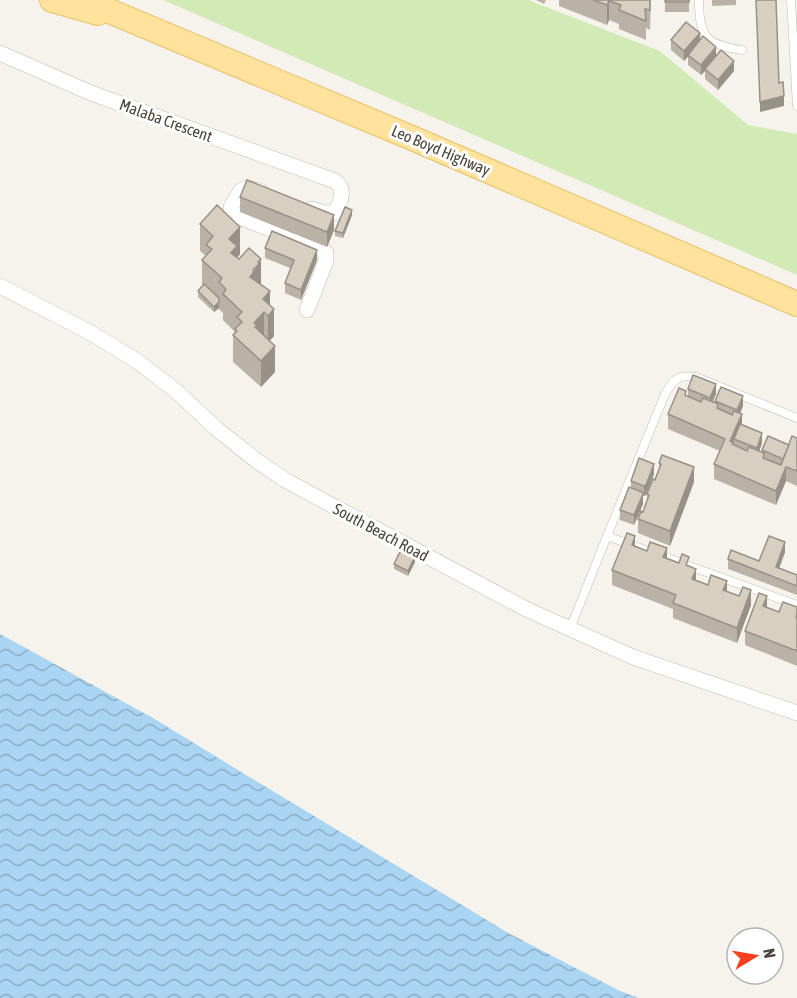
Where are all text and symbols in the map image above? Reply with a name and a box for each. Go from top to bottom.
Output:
street label: Malaba Crescent [117,95,215,145]
street label: Leo Boyd Highway [389,121,493,180]
street label: South Beach Road [330,499,432,565]
north arrow [725,926,785,986]
text: N [760,947,779,959]

